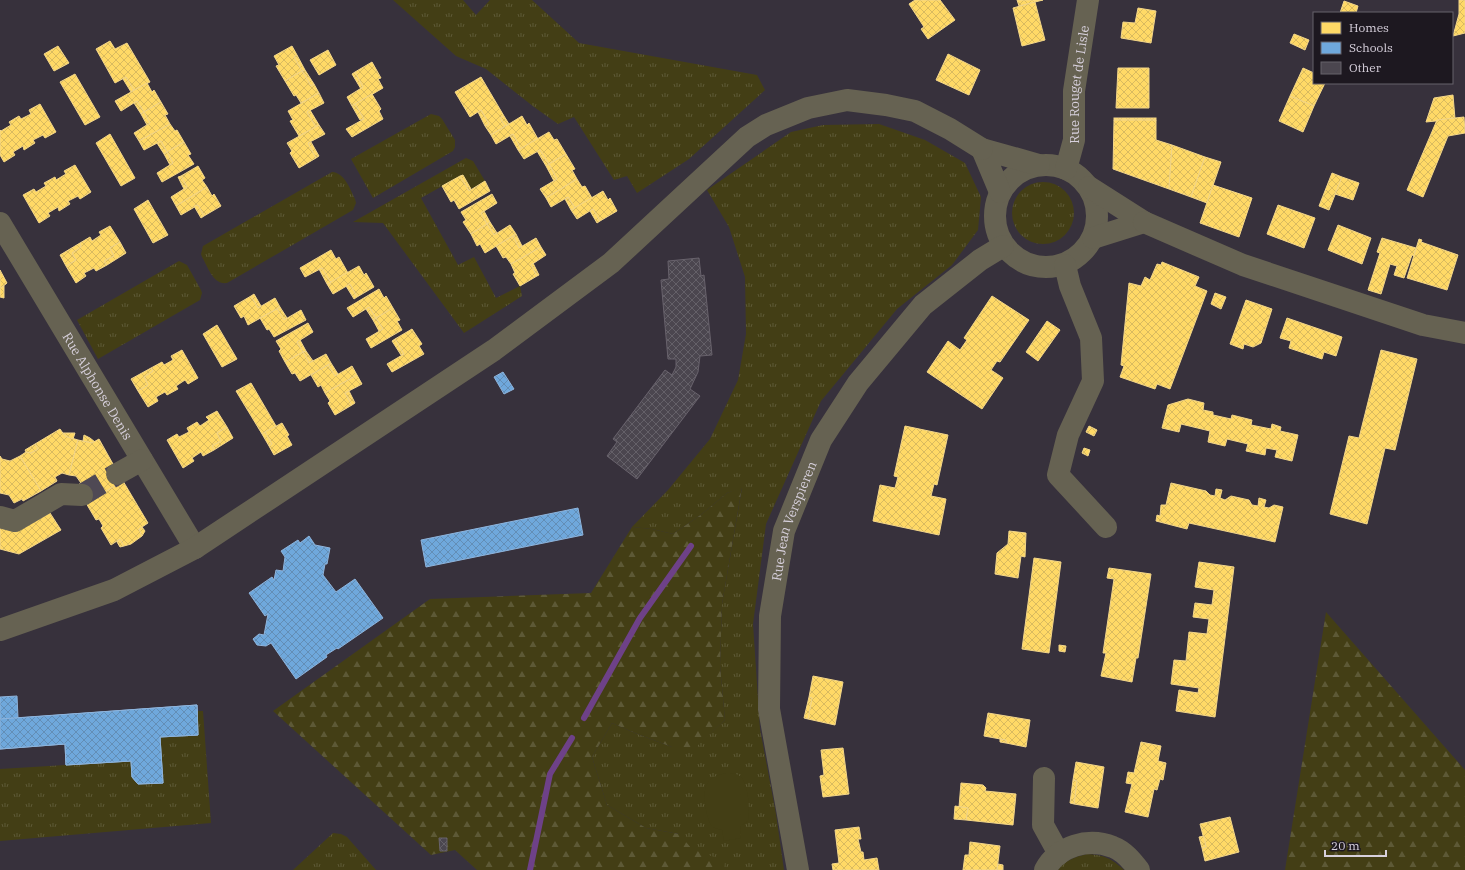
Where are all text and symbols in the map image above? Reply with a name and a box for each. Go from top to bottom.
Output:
legend [1313,12,1453,84]
text: Homes [1349,20,1389,35]
street label: Rue Rouget de Lisle [1066,24,1093,144]
text: Schools [1349,40,1393,55]
text: Other [1349,60,1382,75]
street label: Rue Alphonse Denis [59,329,136,443]
street label: Rue Jean Verspieren [768,459,821,582]
scale bar [1325,832,1386,858]
text: 20 m [1331,838,1360,853]

